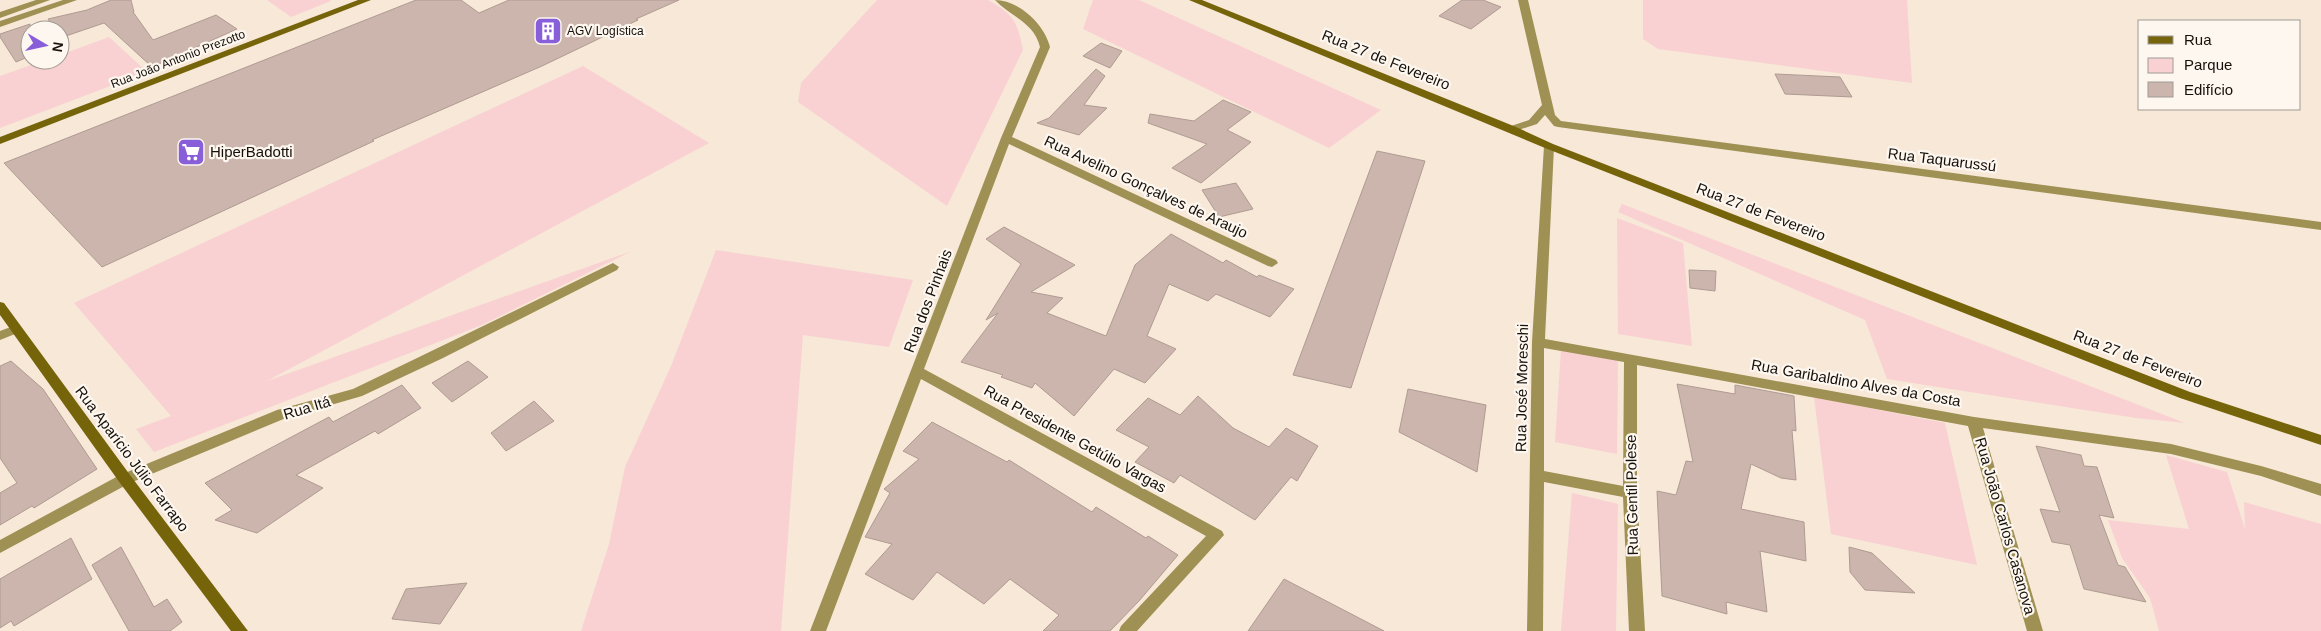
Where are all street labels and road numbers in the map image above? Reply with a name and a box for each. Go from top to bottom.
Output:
street label: Rua 27 de Fevereiro [1320,26,1453,93]
street label: Rua João Antonio Prezotto [109,27,247,91]
street label: Rua Avelino Gonçalves de Araujo [1042,132,1251,241]
street label: Rua Taquarussú [1887,144,1997,175]
street label: Rua 27 de Fevereiro [1694,179,1828,244]
street label: Rua dos Pinhais [900,247,955,355]
street label: Rua José Moreschi [1512,324,1531,452]
street label: Rua 27 de Fevereiro [2071,326,2205,391]
street label: Rua Garibaldino Alves da Costa [1750,356,1963,409]
street label: Rua Presidente Getúlio Vargas [981,381,1169,496]
street label: Rua Aparício Júlio Farrapo [72,383,193,535]
street label: Rua Itá [281,392,333,423]
street label: Rua Gentil Polese [1622,434,1641,556]
street label: Rua João Carlos Casanova [1972,435,2039,617]

